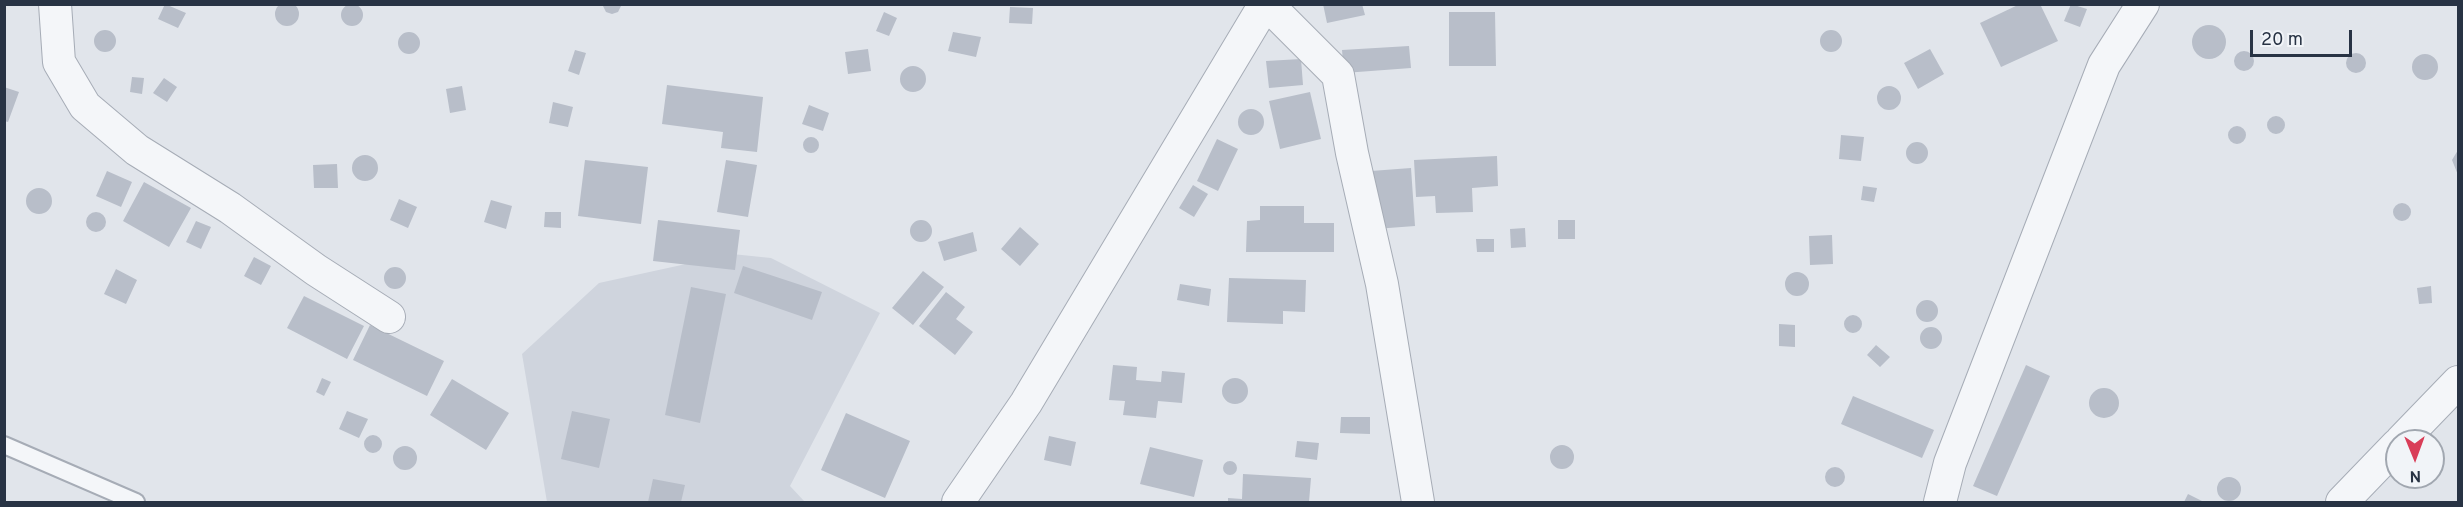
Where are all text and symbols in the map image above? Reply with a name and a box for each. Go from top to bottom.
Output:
scale bar [2253,18,2355,56]
text: 20 m [2261,29,2303,52]
north arrow [2385,429,2445,489]
text: N [2409,465,2421,485]

